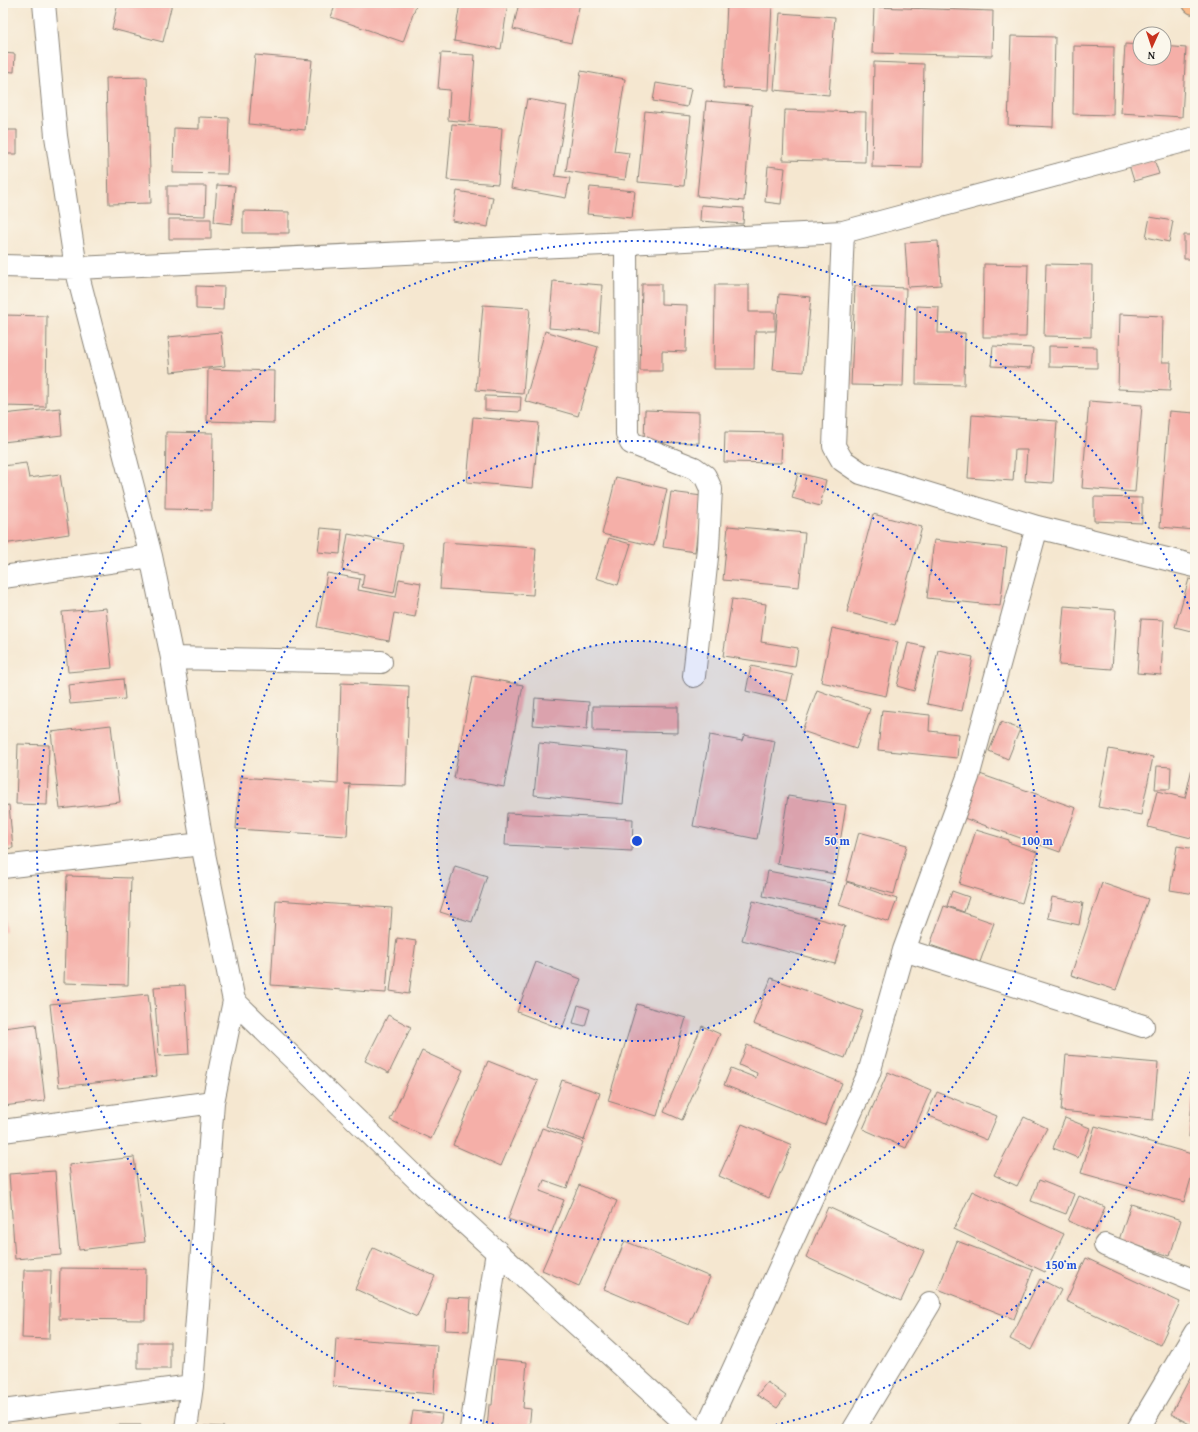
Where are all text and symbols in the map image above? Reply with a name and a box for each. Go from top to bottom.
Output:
north arrow [1132,26,1172,66]
text: N [1147,48,1156,64]
text: 50 m [824,832,850,849]
text: 100 m [1021,832,1054,849]
centre of rings [630,834,644,848]
text: 150 m [1045,1256,1078,1273]

